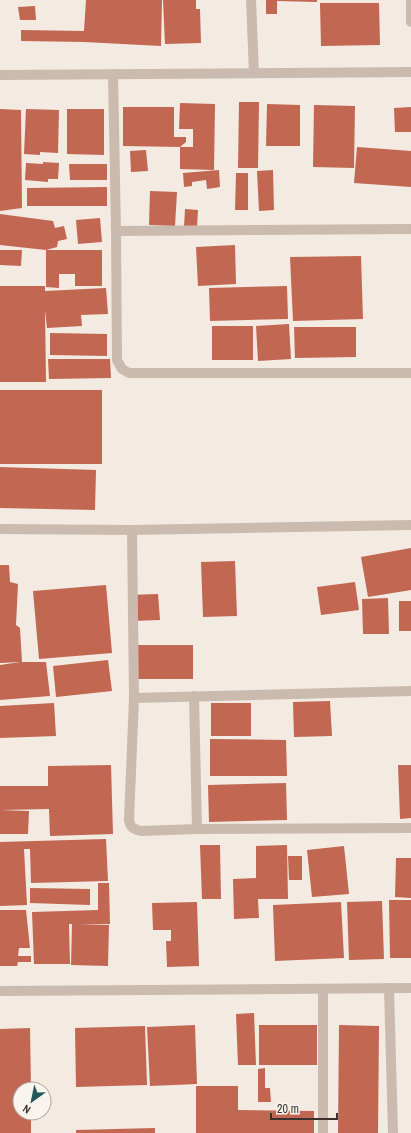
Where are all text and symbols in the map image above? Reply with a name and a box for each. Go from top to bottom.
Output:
north arrow [12,1081,52,1121]
scale bar [271,1095,337,1121]
text: 20 m [277,1101,299,1117]
text: N [20,1102,33,1117]

